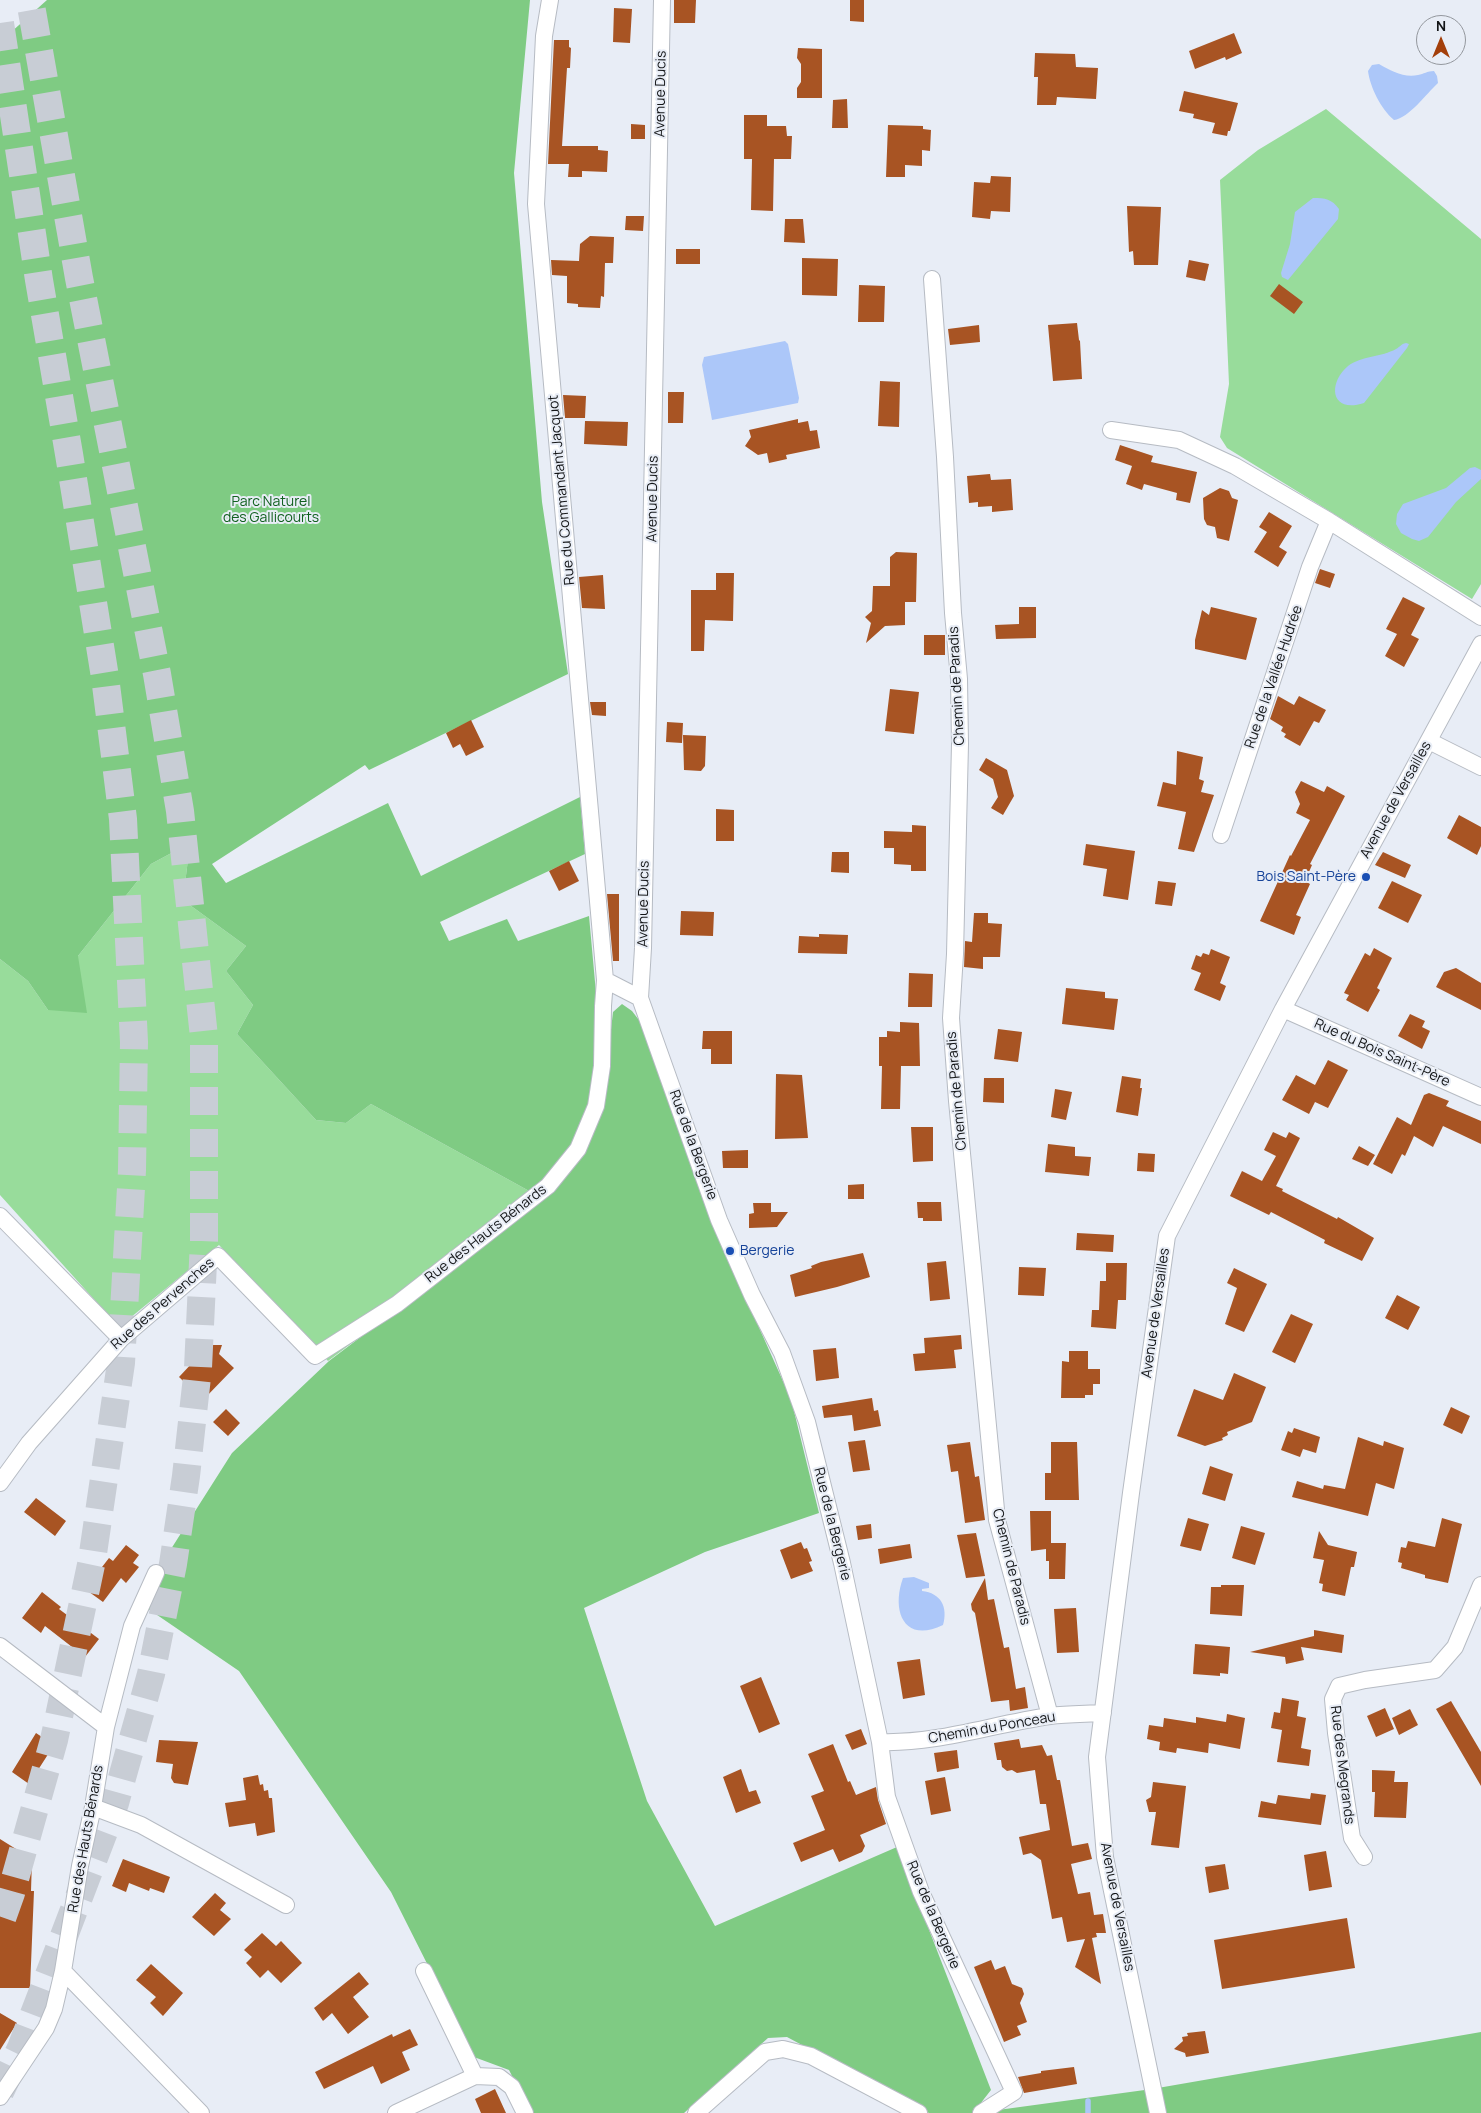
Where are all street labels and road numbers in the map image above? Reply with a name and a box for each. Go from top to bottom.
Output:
street label: Avenue Ducis [652,51,670,137]
street label: Rue du Commandant Jacquot [545,394,579,586]
street label: Avenue Ducis [644,456,662,542]
street label: Rue de la Vallée Hudrée [1242,603,1306,751]
street label: Chemin de Paradis [945,626,969,746]
street label: Avenue de Versailles [1357,739,1435,861]
street label: Avenue Ducis [635,861,653,947]
street label: Rue du Bois Saint-Père [1311,1015,1453,1091]
street label: Chemin de Paradis [943,1031,971,1151]
street label: Rue de la Bergerie [665,1088,721,1202]
street label: Rue des Hauts Bénards [422,1181,550,1287]
street label: Avenue de Versailles [1139,1247,1173,1379]
street label: Rue des Pervenches [108,1255,218,1353]
street label: Rue de la Bergerie [810,1466,854,1582]
street label: Chemin de Paradis [988,1507,1034,1627]
street label: Rue des Megrands [1326,1705,1358,1825]
street label: Chemin du Ponceau [927,1709,1057,1747]
street label: Rue des Hauts Bénards [65,1764,107,1914]
street label: Avenue de Versailles [1096,1841,1138,1973]
street label: Rue de la Bergerie [903,1858,963,1972]

